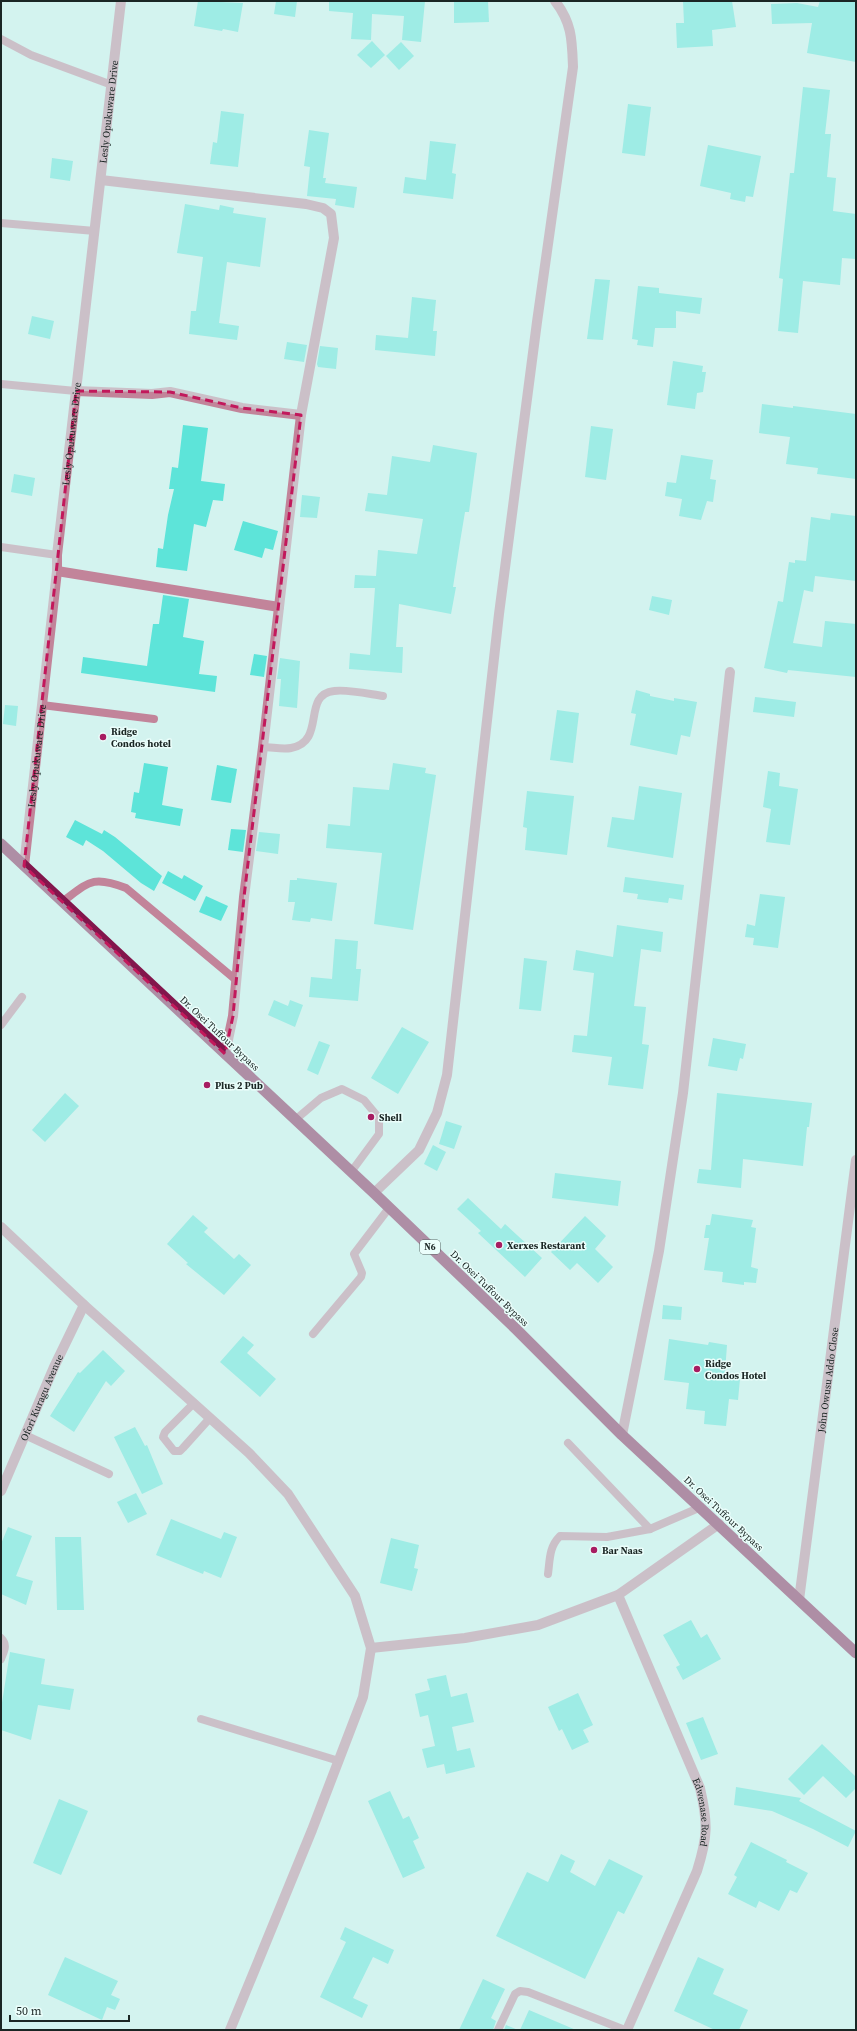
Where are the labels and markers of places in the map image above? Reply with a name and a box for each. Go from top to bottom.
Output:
place label: Ridge Condos hotel [111,725,171,750]
marker: Ridge Condos hotel [98,732,108,742]
place label: Plus 2 Pub [215,1079,263,1092]
marker: Plus 2 Pub [202,1080,212,1090]
place label: Shell [379,1111,402,1124]
marker: Shell [366,1112,376,1122]
place label: Xerxes Restarant [507,1239,585,1252]
marker: Xerxes Restarant [494,1240,504,1250]
place label: Ridge Condos Hotel [705,1357,766,1382]
marker: Ridge Condos Hotel [692,1364,702,1374]
place label: Bar Naas [602,1544,643,1557]
marker: Bar Naas [589,1545,599,1555]

